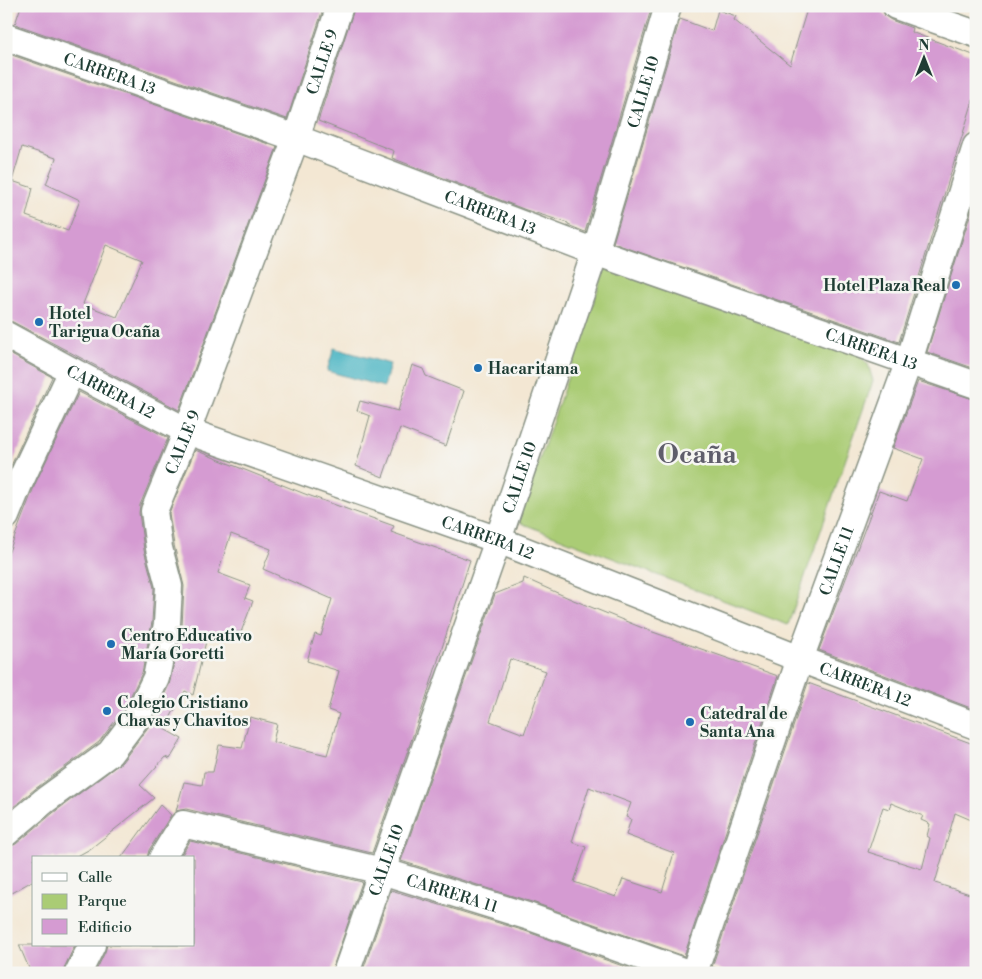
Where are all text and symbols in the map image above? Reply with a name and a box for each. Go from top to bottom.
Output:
street label: CALLE 9 [302,27,343,97]
north arrow [900,32,950,82]
text: N [918,37,930,55]
street label: CARRERA 13 [61,49,159,99]
street label: CALLE 10 [623,53,664,131]
street label: CARRERA 13 [441,186,539,240]
place label: Hotel Plaza Real [823,276,947,296]
marker: Hotel Plaza Real [950,279,962,291]
place label: Hotel Tarigua Ocaña [49,304,161,342]
marker: Hotel Tarigua Ocaña [33,316,45,328]
street label: CARRERA 13 [822,324,920,375]
place label: Hacaritama [488,359,579,379]
street label: CARRERA 12 [63,361,158,423]
marker: Hacaritama [472,362,484,374]
street label: CALLE 9 [161,407,205,478]
street label: CALLE 10 [499,439,541,516]
district label: Ocaña [657,439,737,471]
street label: CARRERA 12 [439,512,537,564]
street label: CALLE 11 [815,524,859,599]
place label: Centro Educativo María Goretti [121,626,252,664]
marker: Centro Educativo María Goretti [105,638,117,650]
street label: CARRERA 12 [816,658,914,711]
place label: Colegio Cristiano Chavas y Chavitos [117,693,249,731]
place label: Catedral de Santa Ana [700,704,788,742]
marker: Colegio Cristiano Chavas y Chavitos [101,705,113,717]
marker: Catedral de Santa Ana [684,716,696,728]
street label: CALLE 10 [365,821,409,899]
legend [32,856,195,946]
text: Calle [78,868,112,887]
street label: CARRERA 11 [404,870,500,917]
text: Parque [78,892,127,911]
text: Edificio [78,918,132,937]

